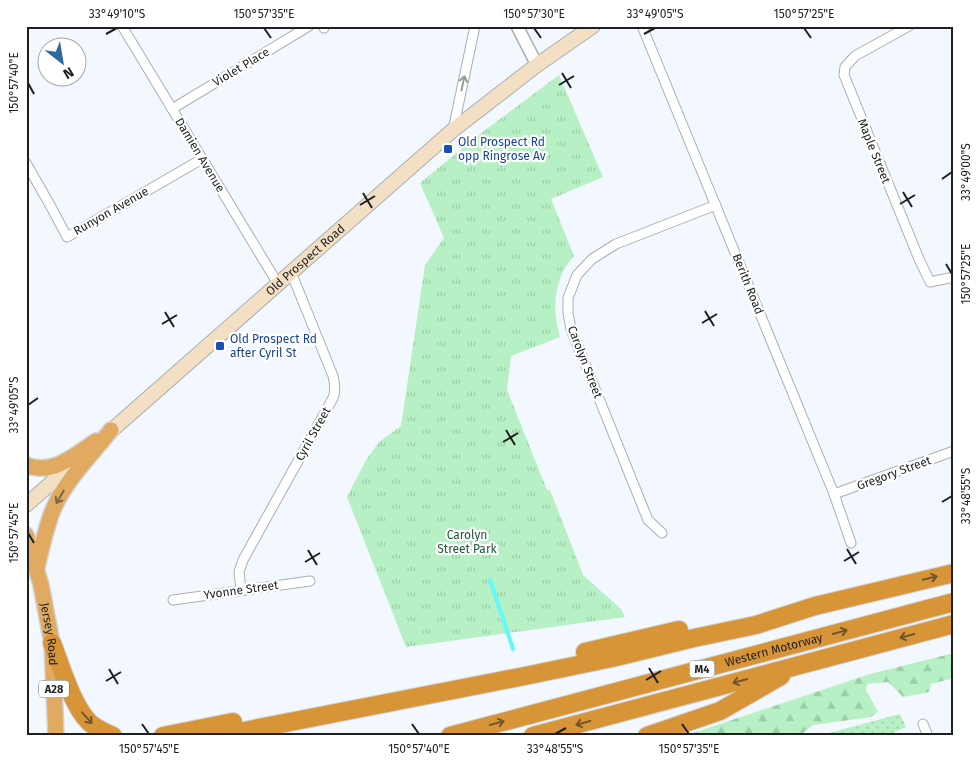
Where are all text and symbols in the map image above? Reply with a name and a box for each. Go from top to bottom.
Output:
text: 33°49'10"S [89,7,146,21]
text: 150°57'35"E [234,7,294,21]
text: 150°57'30"E [503,7,565,21]
text: 33°49'05"S [627,7,684,21]
text: 150°57'25"E [774,7,834,21]
north arrow [38,38,88,88]
street label: Violet Place [210,45,272,89]
text: 150°57'40"E [7,52,21,114]
text: N [60,63,77,82]
one-way arrow [459,75,468,91]
street label: Damien Avenue [172,115,228,195]
street label: Maple Street [855,117,894,186]
place label: Old Prospect Rd opp Ringrose Av [458,135,546,163]
marker: Old Prospect Rd opp Ringrose Av [442,143,454,155]
text: 33°49'00"S [959,143,973,201]
street label: Runyon Avenue [71,184,151,238]
street label: Old Prospect Road [263,222,348,298]
text: 150°57'25"E [959,244,973,304]
street label: Berith Road [730,252,766,316]
street label: Carolyn Street [565,324,605,401]
place label: Old Prospect Rd after Cyril St [230,332,317,360]
marker: Old Prospect Rd after Cyril St [214,340,226,352]
text: 33°49'05"S [7,376,21,433]
street label: Cyril Street [293,404,334,463]
street label: Gregory Street [855,453,934,493]
text: 33°48'55"S [959,467,973,524]
one-way arrow [55,489,65,503]
text: 150°57'45"E [7,503,21,563]
park label: Carolyn Street Park [437,528,498,556]
one-way arrow [922,573,938,582]
street label: Yvonne Street [203,578,280,602]
street label: Jersey Road [37,601,60,666]
one-way arrow [832,627,848,636]
street label: Western Motorway [723,630,824,670]
one-way arrow [899,632,915,642]
road number: M4 [690,661,714,678]
one-way arrow [732,677,748,686]
road number: A28 [39,681,69,698]
one-way arrow [81,712,93,725]
one-way arrow [488,718,504,727]
one-way arrow [575,718,591,728]
text: 150°57'45"E [119,742,179,756]
text: 150°57'40"E [388,742,450,756]
text: 33°48'55"S [527,742,584,756]
text: 150°57'35"E [659,742,719,756]

